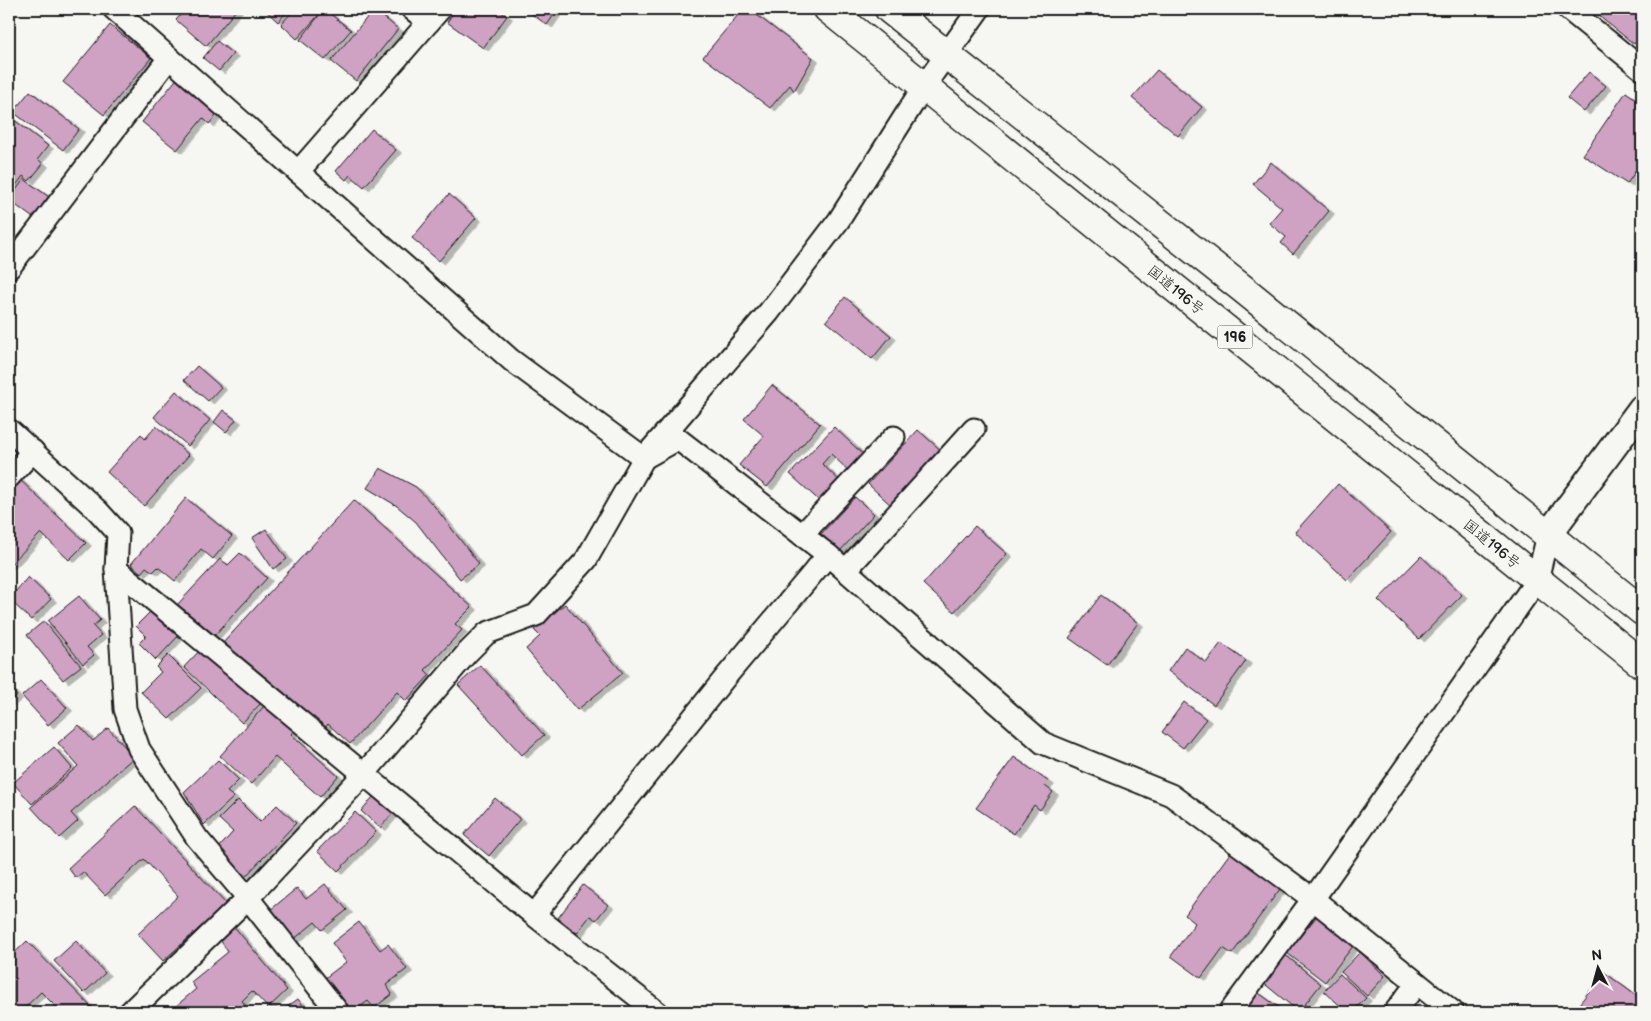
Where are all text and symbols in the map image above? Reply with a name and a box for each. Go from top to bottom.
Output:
street label: 国道196号 [1143,261,1208,319]
road number: 196 [1218,326,1252,348]
street label: 国道196号 [1459,515,1524,573]
north arrow [1574,944,1624,994]
text: N [1591,947,1603,965]

